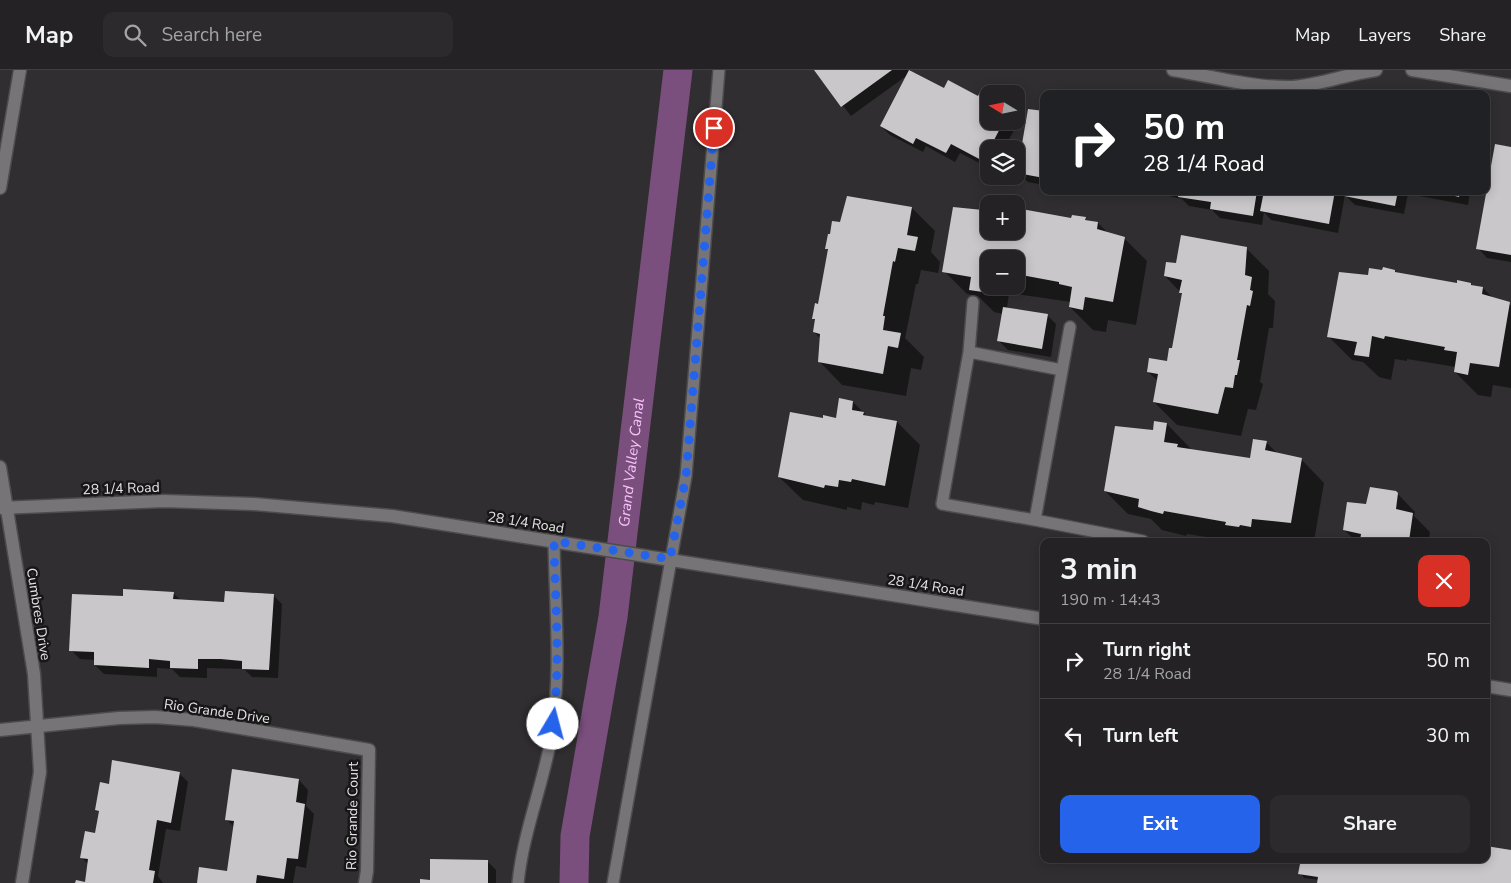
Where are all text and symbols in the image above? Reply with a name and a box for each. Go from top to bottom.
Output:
search box [103,12,453,57]
text: Map [25,19,73,51]
icon: search [121,21,149,49]
text: Search here [161,22,262,48]
text: Map [1295,23,1330,47]
text: Layers [1358,23,1411,47]
text: Share [1439,23,1486,47]
north arrow [980,85,1025,130]
map controls [980,85,1025,295]
text: 50 m [1143,104,1225,151]
pin [693,107,735,149]
icon: right [1060,110,1125,175]
icon: arrive [700,114,728,142]
button: layers [980,140,1025,185]
text: 28 1/4 Road [1143,149,1265,179]
button: + [980,195,1025,240]
button: − [980,250,1025,295]
water label: Grand Valley Canal [614,397,649,528]
street label: 28 1/4 Road [82,478,160,499]
street label: 28 1/4 Road [486,507,566,538]
text: 3 min [1060,549,1138,590]
button: close [1418,555,1470,607]
street label: Cumbres Drive [22,567,55,662]
street label: 28 1/4 Road [886,570,966,601]
text: 190 m · 14:43 [1060,589,1161,611]
text: Turn right [1103,637,1190,663]
icon: right [1060,647,1088,675]
text: 50 m [1426,648,1470,674]
text: 28 1/4 Road [1103,663,1191,685]
street label: Rio Grande Drive [163,695,271,728]
position arrow [526,697,578,749]
icon: left [1060,722,1088,750]
text: Turn left [1103,723,1178,749]
text: 30 m [1426,723,1470,749]
street label: Rio Grande Court [342,761,363,870]
button: Exit [1060,795,1260,853]
button: Share [1270,795,1470,853]

